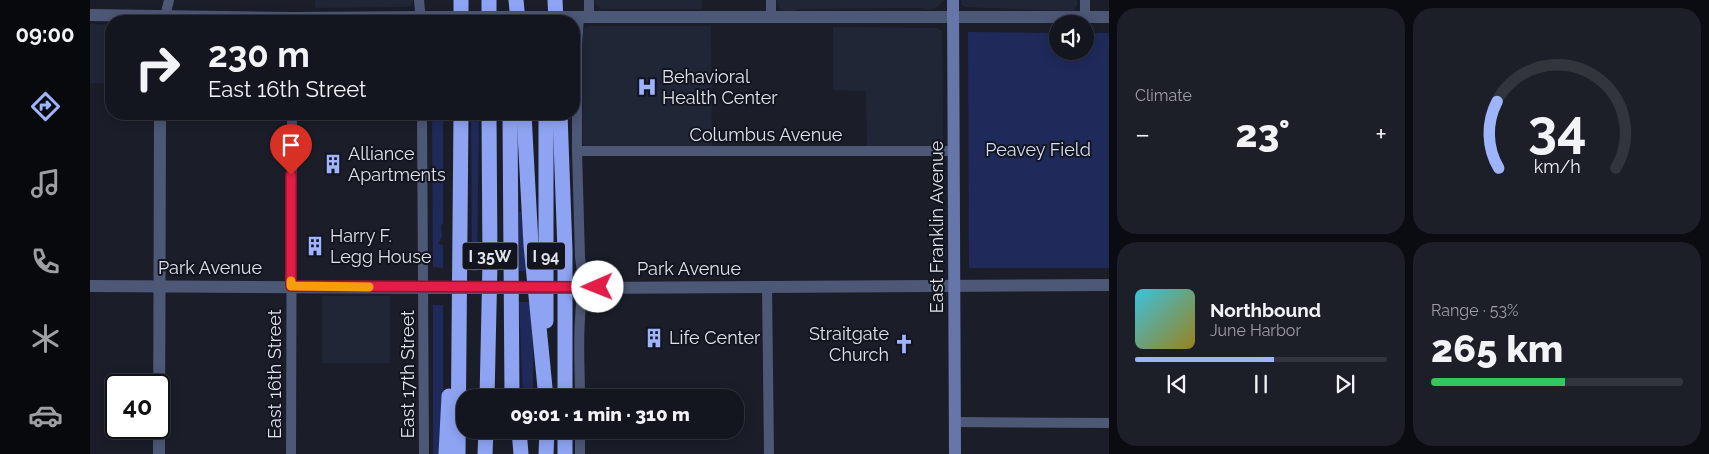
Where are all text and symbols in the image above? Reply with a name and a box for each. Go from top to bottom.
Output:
map controls [1049,15,1094,60]
button: sound [1049,15,1094,60]
text: 09:00 [16,21,74,47]
text: 230 m [208,34,310,75]
icon: right [125,35,190,100]
place label: Behavioral Health Center [662,66,778,108]
text: East 16th Street [208,76,366,102]
hospital icon: Behavioral Health Center [636,76,658,98]
text: Climate [1135,86,1192,105]
icon: directions [28,89,63,124]
text: 34 [1528,98,1586,159]
text: 23° [1236,111,1290,156]
text: − [1135,118,1150,151]
text: + [1375,118,1387,151]
pin [270,124,312,175]
street label: Columbus Avenue [690,124,843,145]
icon: arrive [277,131,305,159]
park label: Peavey Field [985,139,1091,160]
street label: East Franklin Avenue [926,140,947,313]
place label: Alliance Apartments [348,143,446,185]
building icon: Alliance Apartments [322,153,344,175]
text: km/h [1533,156,1581,177]
icon: music [28,166,63,201]
place label: Harry F. Legg House [330,225,432,267]
building icon: Harry F. Legg House [304,235,326,257]
road number: I 35W [462,242,518,270]
road number: I 94 [527,242,565,270]
icon: phone [28,244,63,279]
street label: Park Avenue [158,257,262,278]
street label: Park Avenue [637,258,741,279]
position arrow [571,260,623,312]
text: Northbound [1210,299,1321,321]
text: Range · 53% [1431,301,1519,320]
street label: East 16th Street [264,309,285,439]
street label: East 17th Street [397,310,418,438]
icon: climate [28,321,63,356]
text: June Harbor [1210,321,1301,340]
place label: Straitgate Church [809,323,889,365]
text: 265 km [1431,326,1563,371]
building icon: Life Center [643,327,665,349]
place label: Life Center [669,327,761,348]
church icon: Straitgate Church [893,333,915,355]
icon: previous [1163,370,1191,398]
icon: pause [1247,370,1275,398]
icon: next [1331,370,1359,398]
speed limit sign: 40 [105,374,170,439]
icon: car [28,398,63,433]
text: 09:01 · 1 min · 310 m [510,403,690,425]

